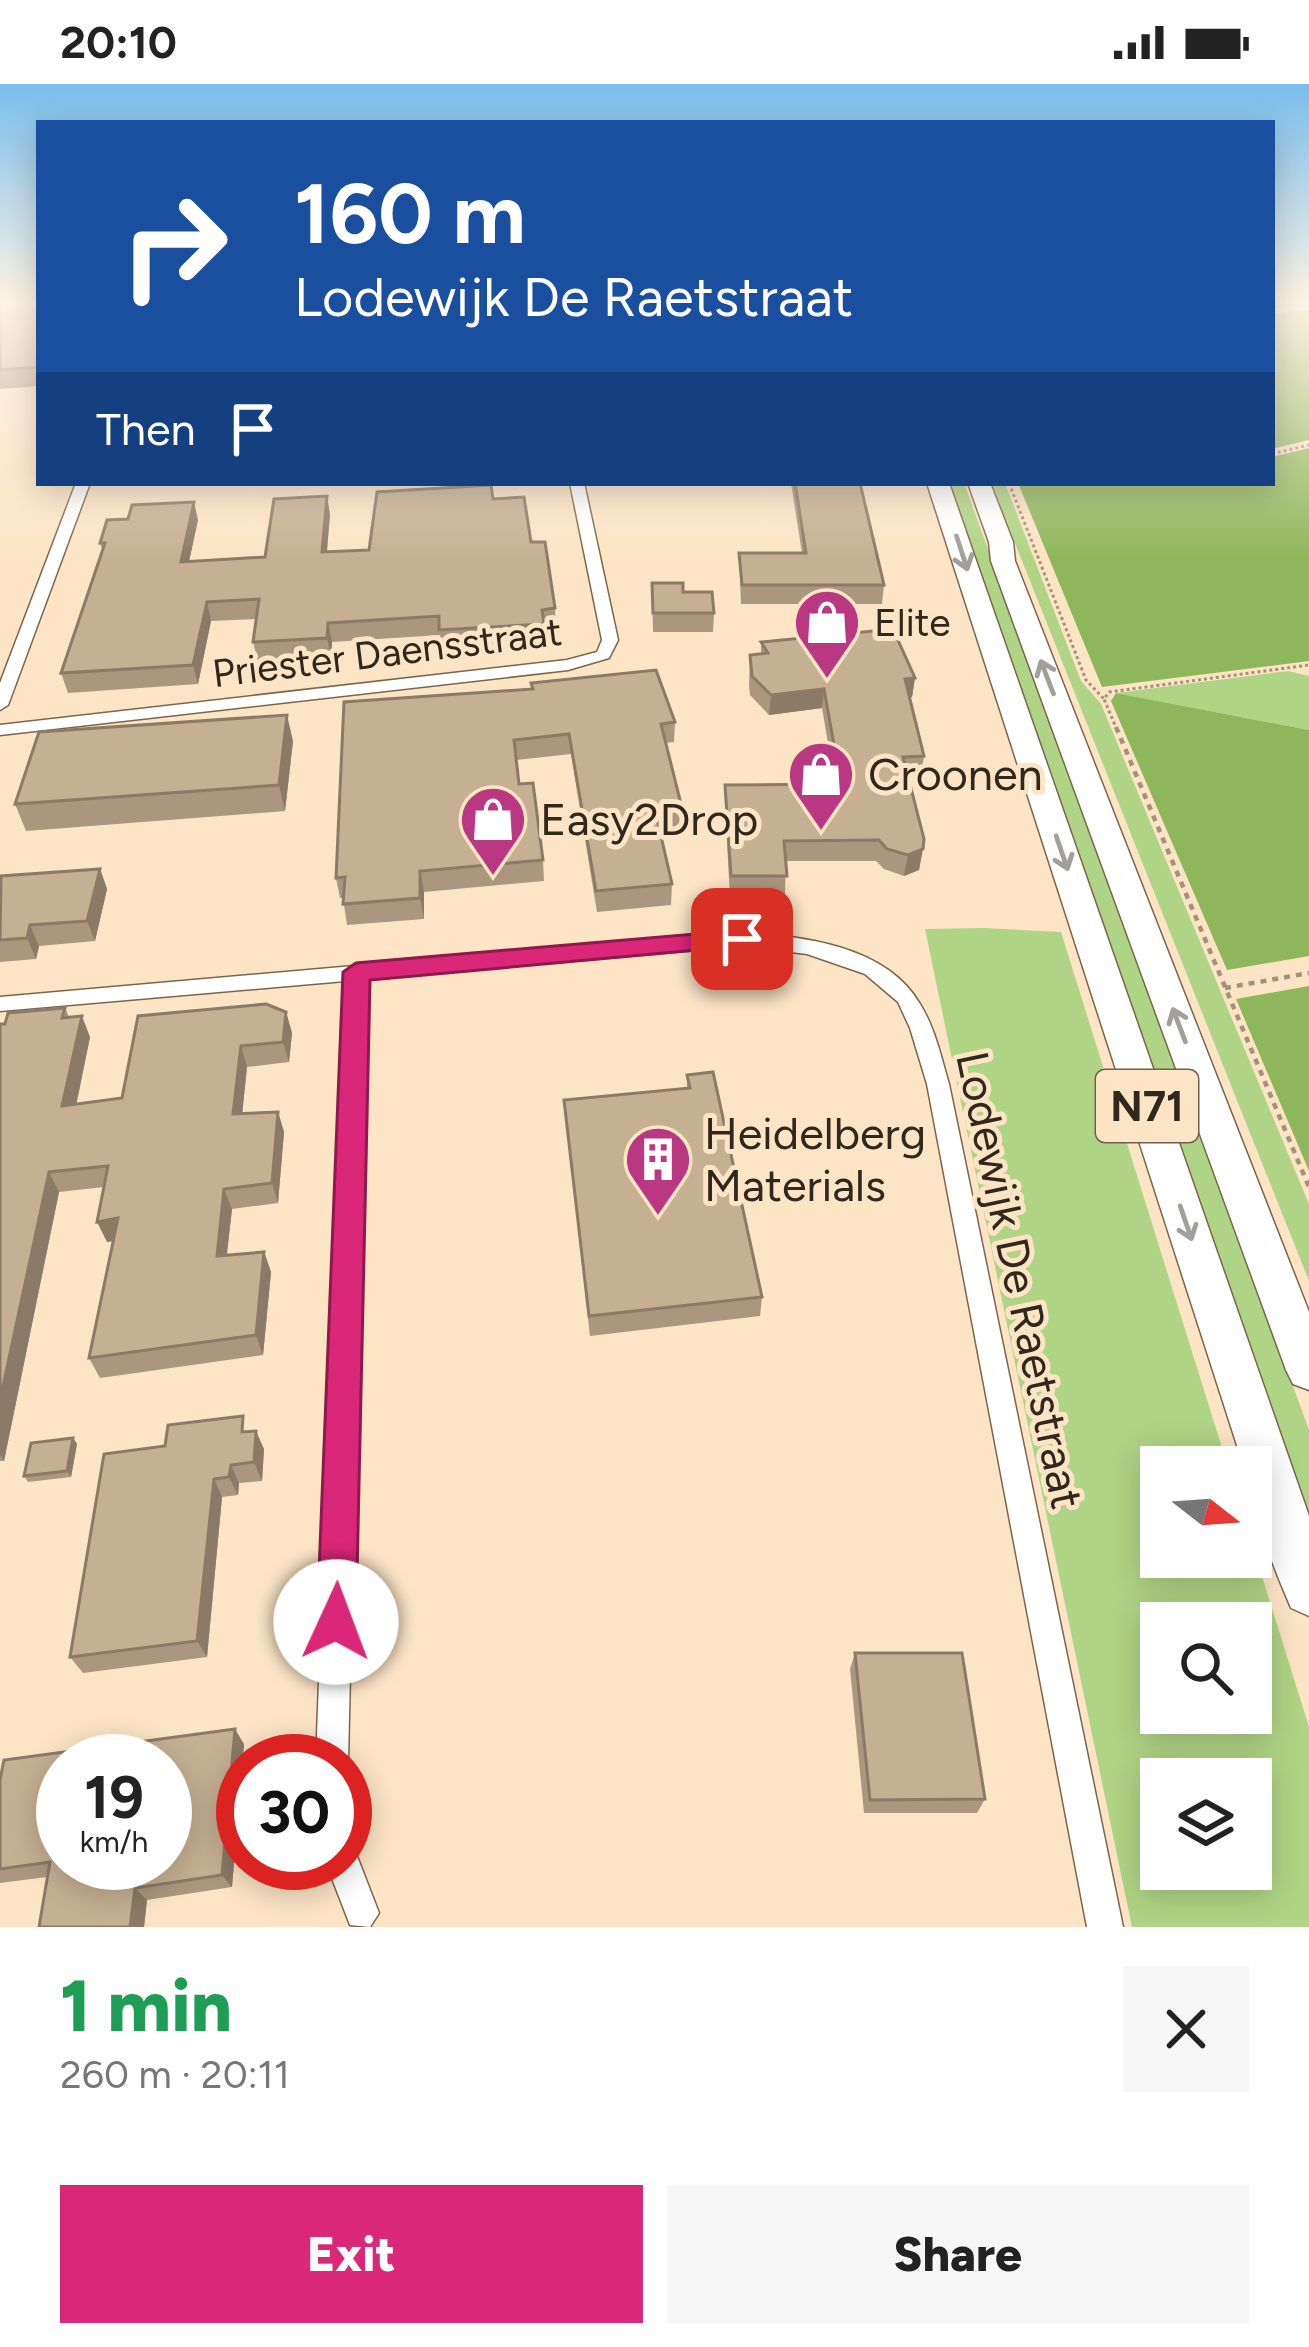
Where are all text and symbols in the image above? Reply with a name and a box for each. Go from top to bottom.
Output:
text: 20:10 [60,15,177,69]
text: 160 m [294,163,526,264]
icon: right [96,168,252,324]
text: Lodewijk De Raetstraat [294,265,853,330]
icon: arrive [220,396,286,462]
text: Then [96,402,196,456]
one-way arrow [952,533,974,571]
shop icon: Elite [792,587,862,681]
place label: Elite [874,599,951,646]
street label: Priester Daensstraat [210,608,564,697]
one-way arrow [1034,659,1056,696]
shop icon: Croonen [786,739,856,833]
place label: Croonen [868,747,1043,801]
shop icon: Easy2Drop [458,784,528,878]
place label: Easy2Drop [540,792,758,846]
one-way arrow [1053,833,1075,871]
pin [691,888,793,990]
icon: arrive [709,906,775,972]
one-way arrow [1166,1007,1188,1044]
street label: Lodewijk De Raetstraat [945,1046,1095,1514]
road number: N71 [1096,1070,1198,1142]
place label: Heidelberg Materials [704,1106,926,1212]
building icon: Heidelberg Materials [623,1124,693,1218]
one-way arrow [1177,1204,1198,1241]
north arrow [1140,1446,1272,1578]
map controls [1140,1446,1272,1890]
position arrow [273,1559,399,1685]
button: search [1140,1602,1272,1734]
speed limit sign: 30 [216,1734,372,1890]
button: layers [1140,1758,1272,1890]
text: 19 [84,1761,144,1833]
text: km/h [80,1823,148,1860]
text: 1 min [60,1963,232,2049]
button: close [1123,1966,1249,2092]
text: 260 m · 20:11 [60,2051,290,2098]
button: Exit [60,2185,643,2323]
button: Share [667,2185,1249,2323]

